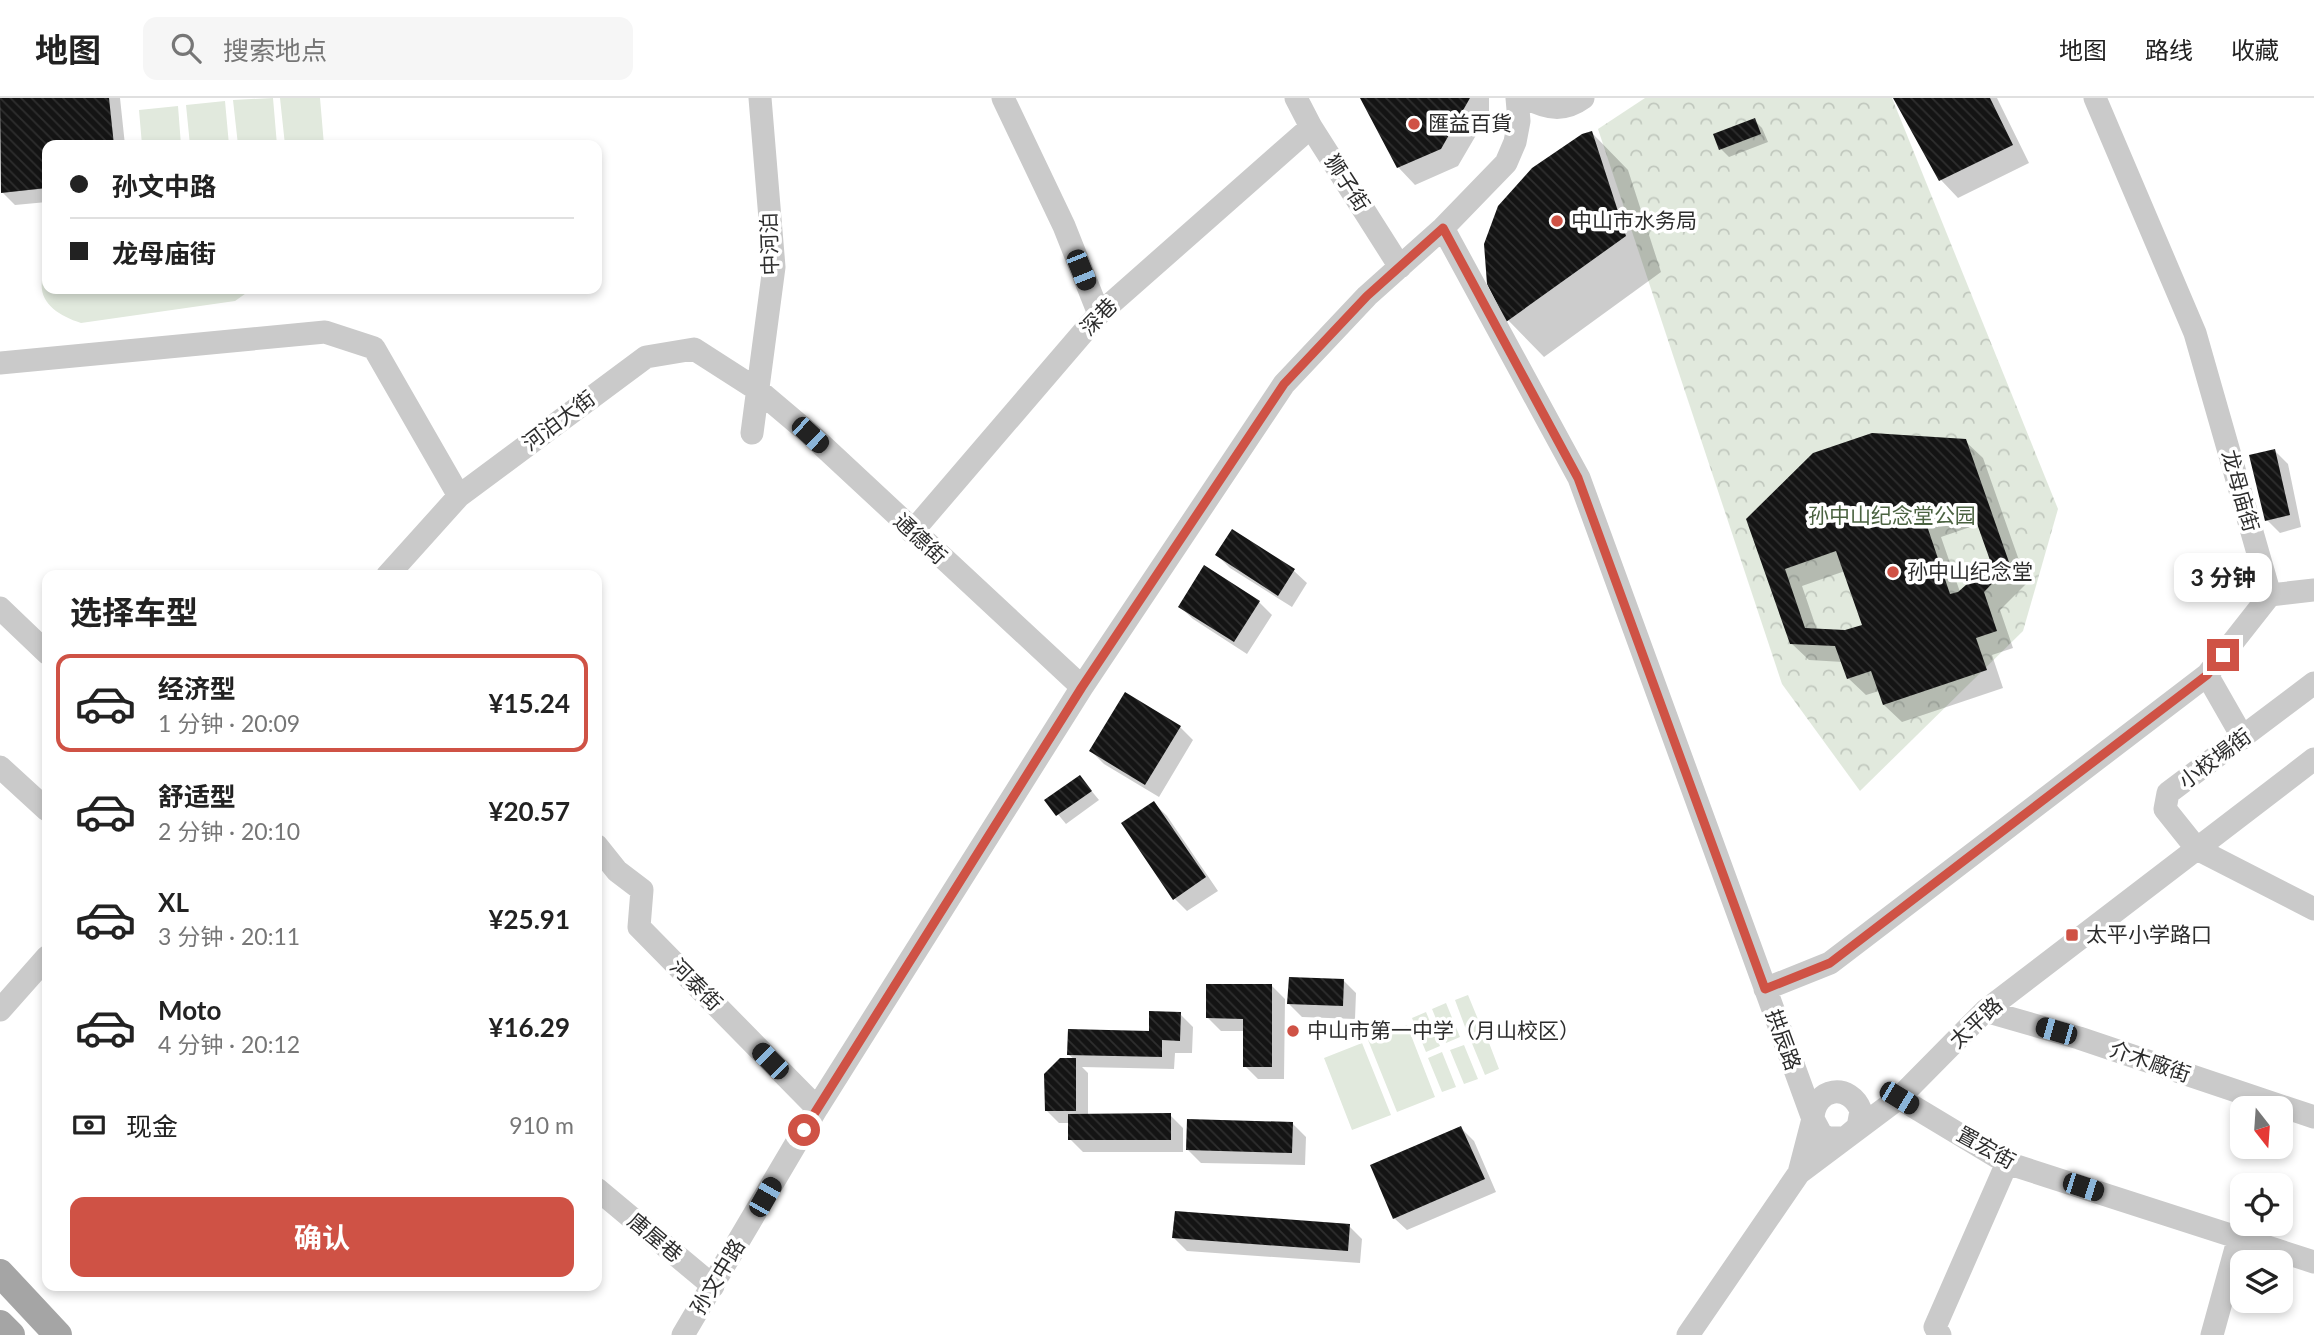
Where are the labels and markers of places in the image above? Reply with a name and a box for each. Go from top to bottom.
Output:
place label: 匯益百貨 [1428,110,1512,135]
marker: 匯益百貨 [1406,116,1422,132]
place label: 中山市水务局 [1571,207,1697,232]
marker: 中山市水务局 [1549,213,1565,229]
place label: 孙中山纪念堂 [1907,558,2033,583]
marker: 孙中山纪念堂 [1885,564,1901,580]
place label: 太平小学路口 [2086,921,2212,946]
marker: 太平小学路口 [2064,927,2080,943]
place label: 中山市第一中学（月山校区） [1307,1017,1580,1042]
marker: 中山市第一中学（月山校区） [1285,1023,1301,1039]

